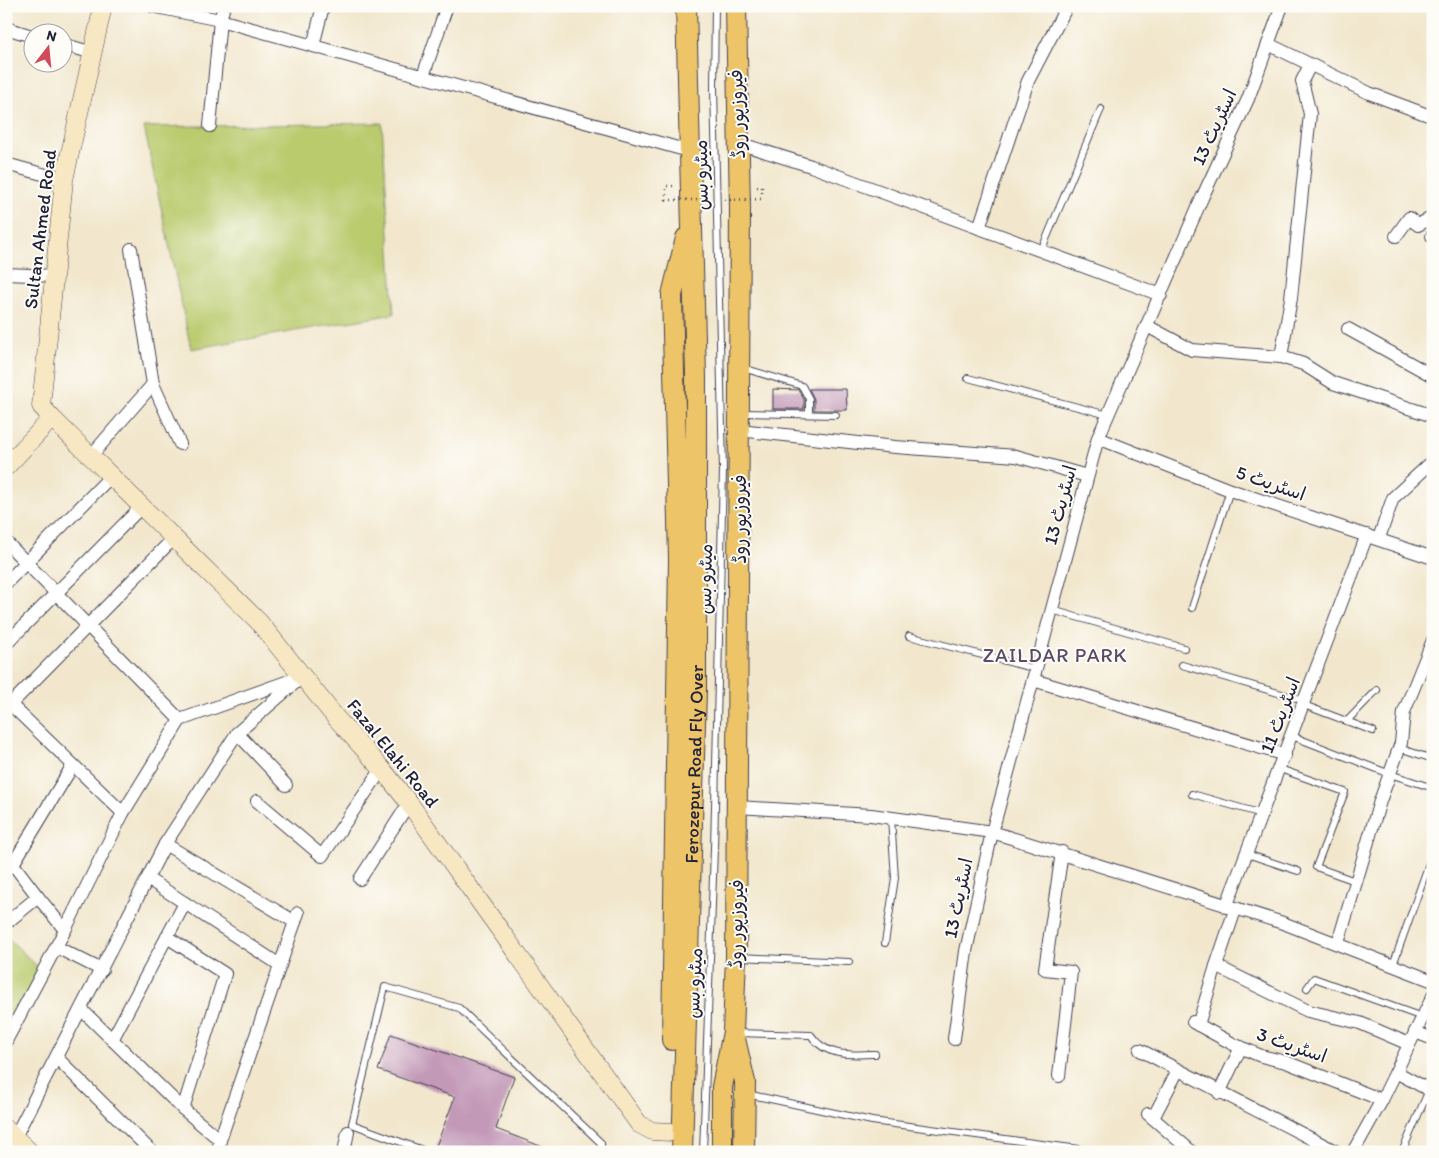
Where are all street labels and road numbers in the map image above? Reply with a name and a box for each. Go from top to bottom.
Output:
street label: فیروزپور روڈ [724,69,751,159]
street label: اسٹریٹ 13 [1186,85,1242,169]
street label: میٹرو بس [689,139,713,211]
street label: Sultan Ahmed Road [19,147,61,310]
street label: اسٹریٹ 5 [1233,460,1309,506]
street label: اسٹریٹ 13 [1038,463,1082,547]
street label: فیروزپور روڈ [728,474,752,564]
street label: میٹرو بس [693,543,717,615]
street label: Ferozepur Road Fly Over [679,664,708,864]
street label: اسٹریٹ 11 [1255,674,1305,756]
street label: Fazal Elahi Road [342,694,444,812]
street label: اسٹریٹ 13 [938,856,978,940]
street label: فیروزپور روڈ [724,879,749,969]
street label: میٹرو بس [681,947,707,1019]
street label: اسٹریٹ 3 [1254,1022,1330,1068]

